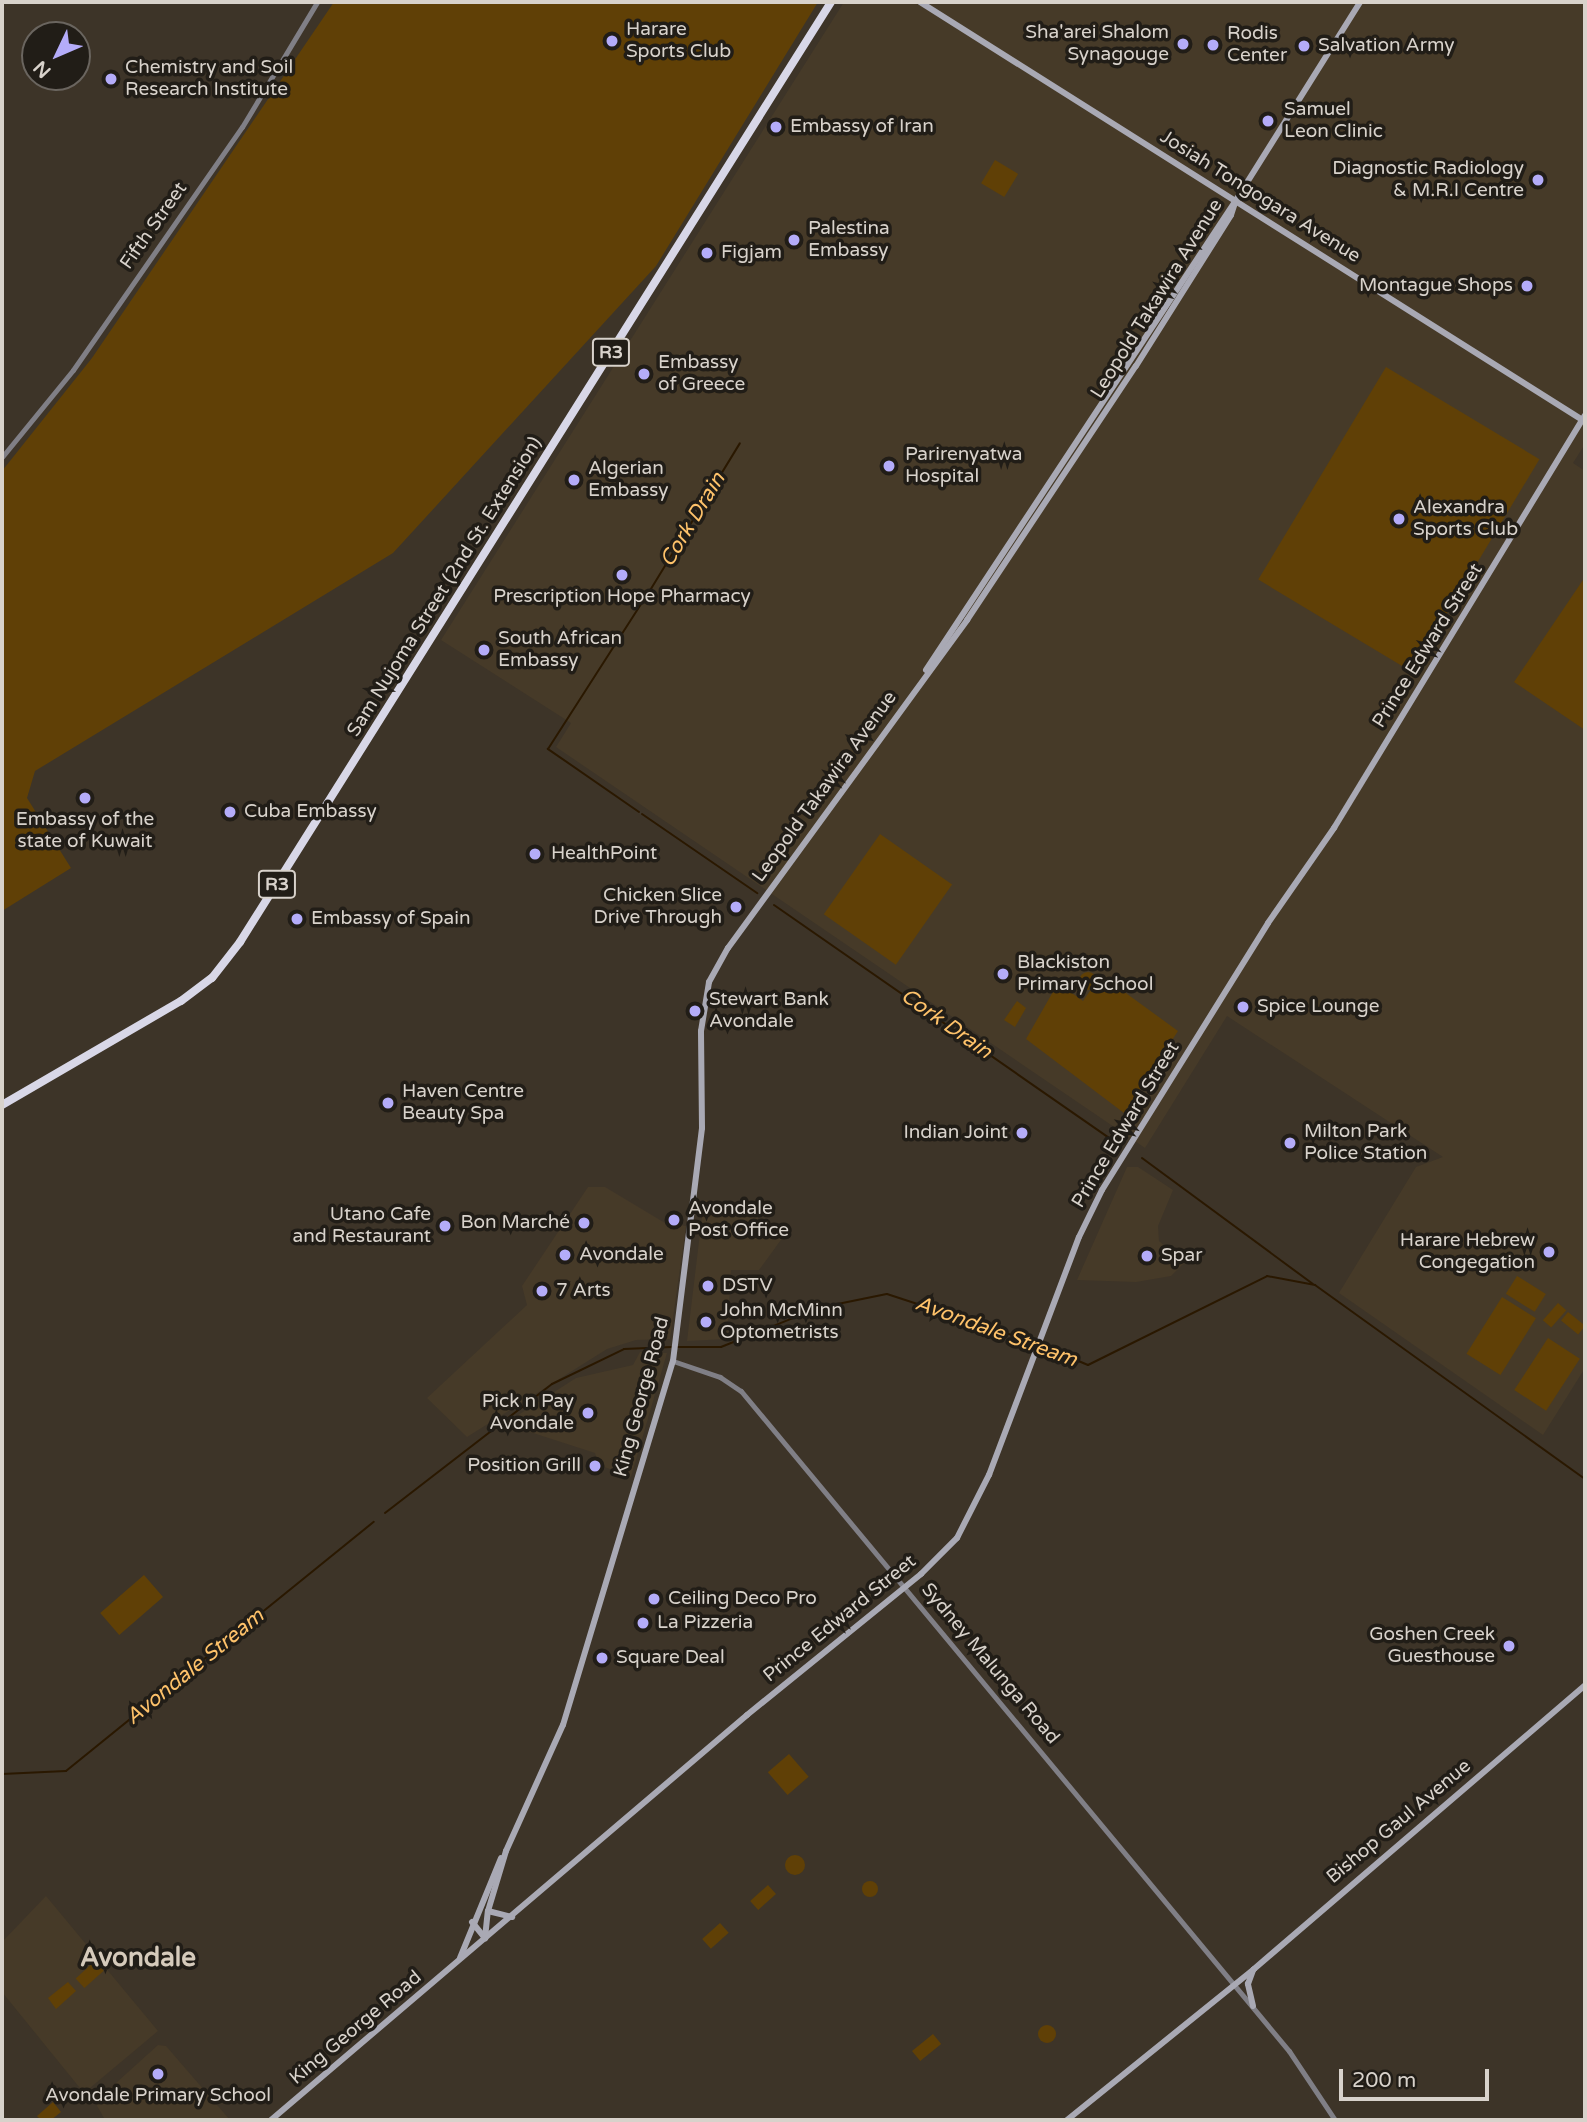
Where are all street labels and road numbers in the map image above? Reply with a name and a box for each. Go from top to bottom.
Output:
street label: Josiah Tongogara Avenue [1156,126,1364,268]
street label: Fifth Street [116,178,192,274]
street label: Leopold Takawira Avenue [1086,195,1228,403]
road number: R3 [592,338,630,366]
street label: Sam Nujoma Street (2nd St. Extension) [343,433,547,741]
street label: Prince Edward Street [1368,560,1488,732]
street label: Leopold Takawira Avenue [748,687,902,887]
road number: R3 [258,870,296,898]
street label: Prince Edward Street [1067,1038,1185,1212]
street label: King George Road [610,1314,674,1480]
street label: Prince Edward Street [759,1550,921,1688]
street label: Sydney Malunga Road [916,1579,1064,1749]
street label: Bishop Gaul Avenue [1322,1755,1476,1889]
street label: King George Road [285,1966,427,2090]

